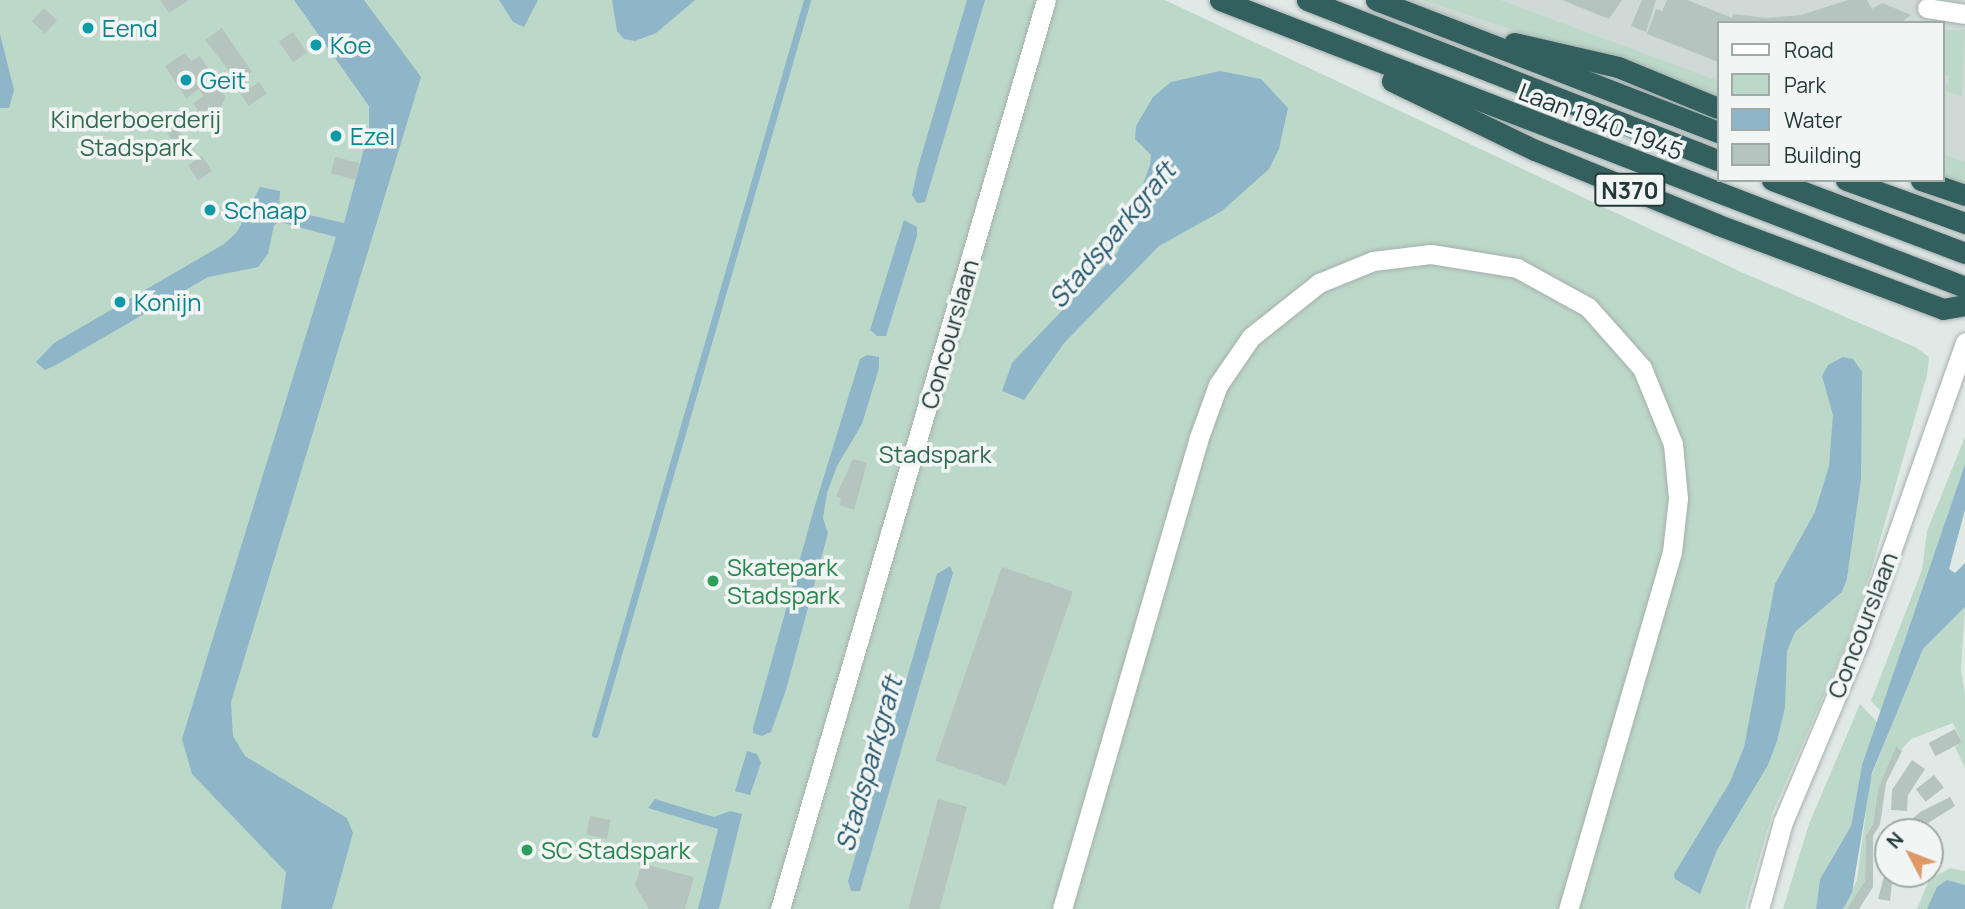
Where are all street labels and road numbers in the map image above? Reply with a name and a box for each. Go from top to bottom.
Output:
street label: Laan 1940-1945 [1515,76,1687,166]
road number: N370 [1593,170,1667,210]
street label: Concourslaan [914,256,984,412]
street label: Concourslaan [1821,548,1903,702]

